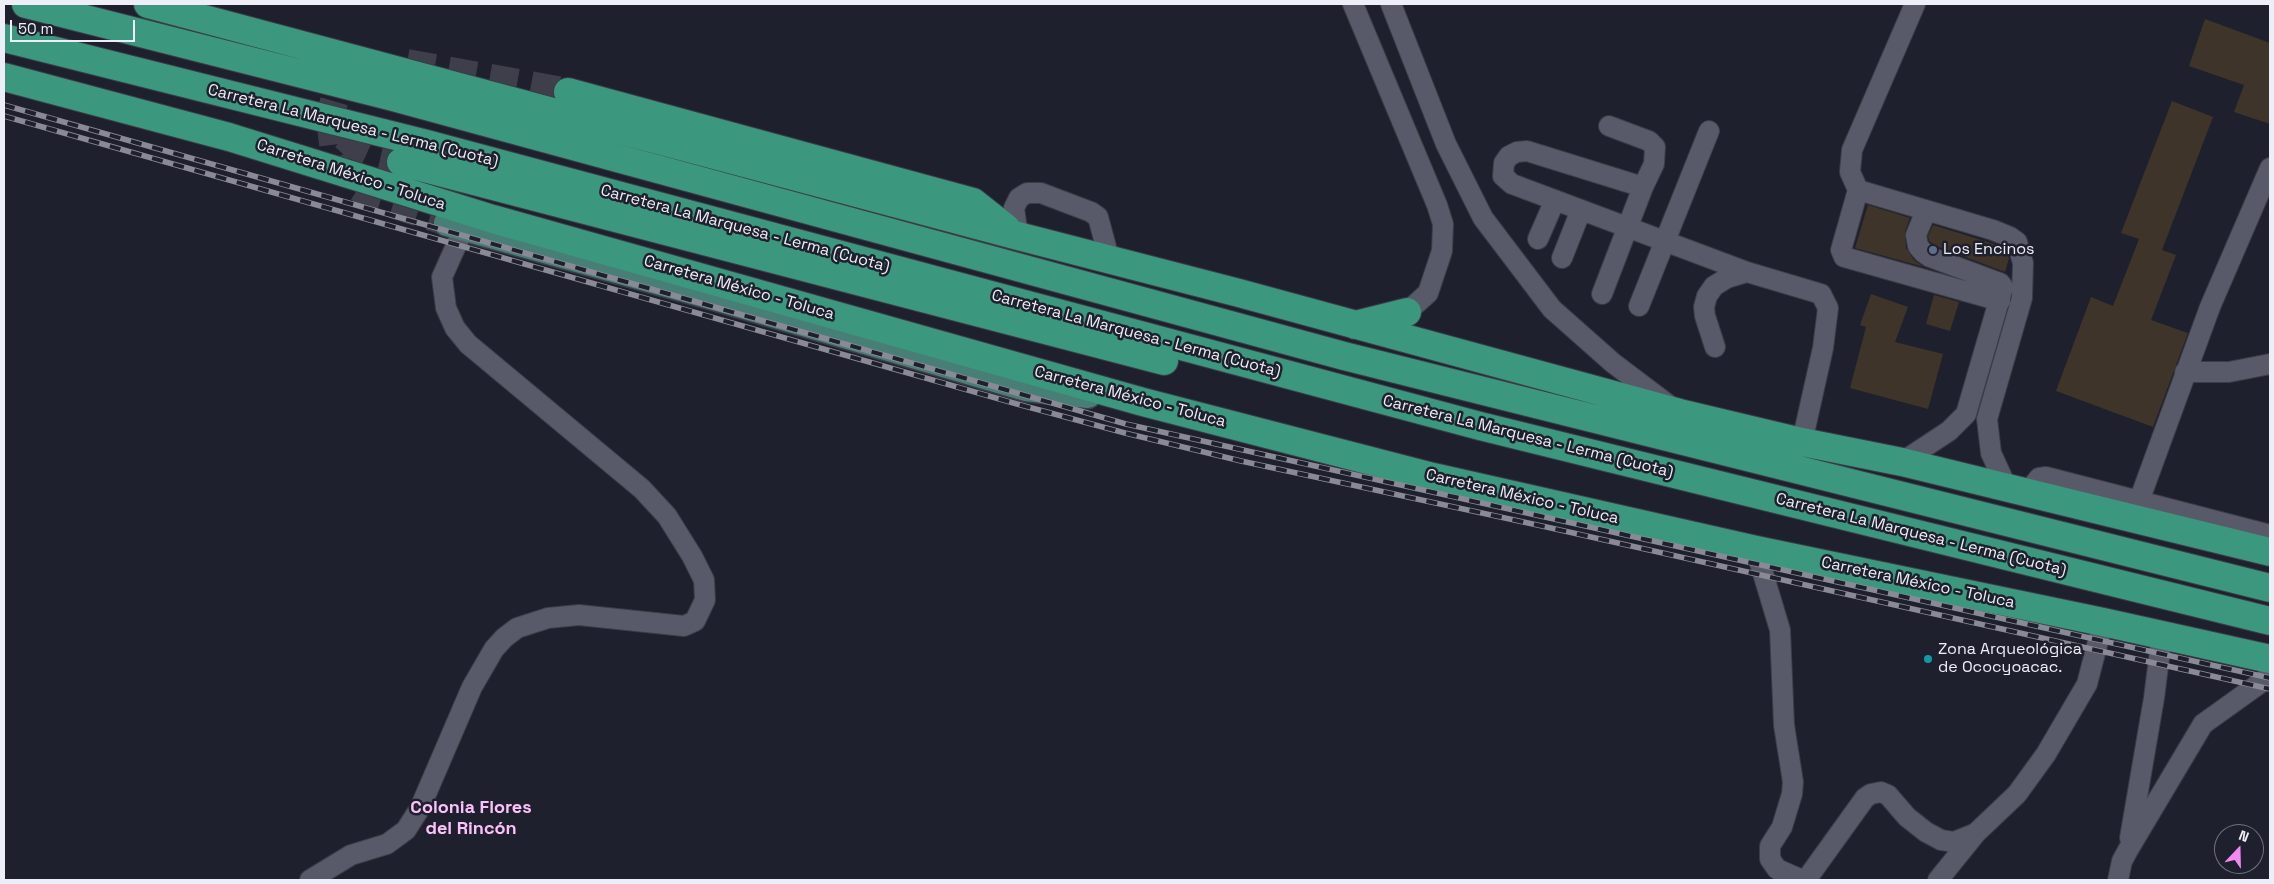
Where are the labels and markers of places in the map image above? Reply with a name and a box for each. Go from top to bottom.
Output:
place label: Los Encinos [1943,240,2035,260]
marker: Los Encinos [1927,244,1939,256]
place label: Zona Arqueológica de Ococyoacac. [1938,640,2082,678]
marker: Zona Arqueológica de Ococyoacac. [1922,653,1934,665]

